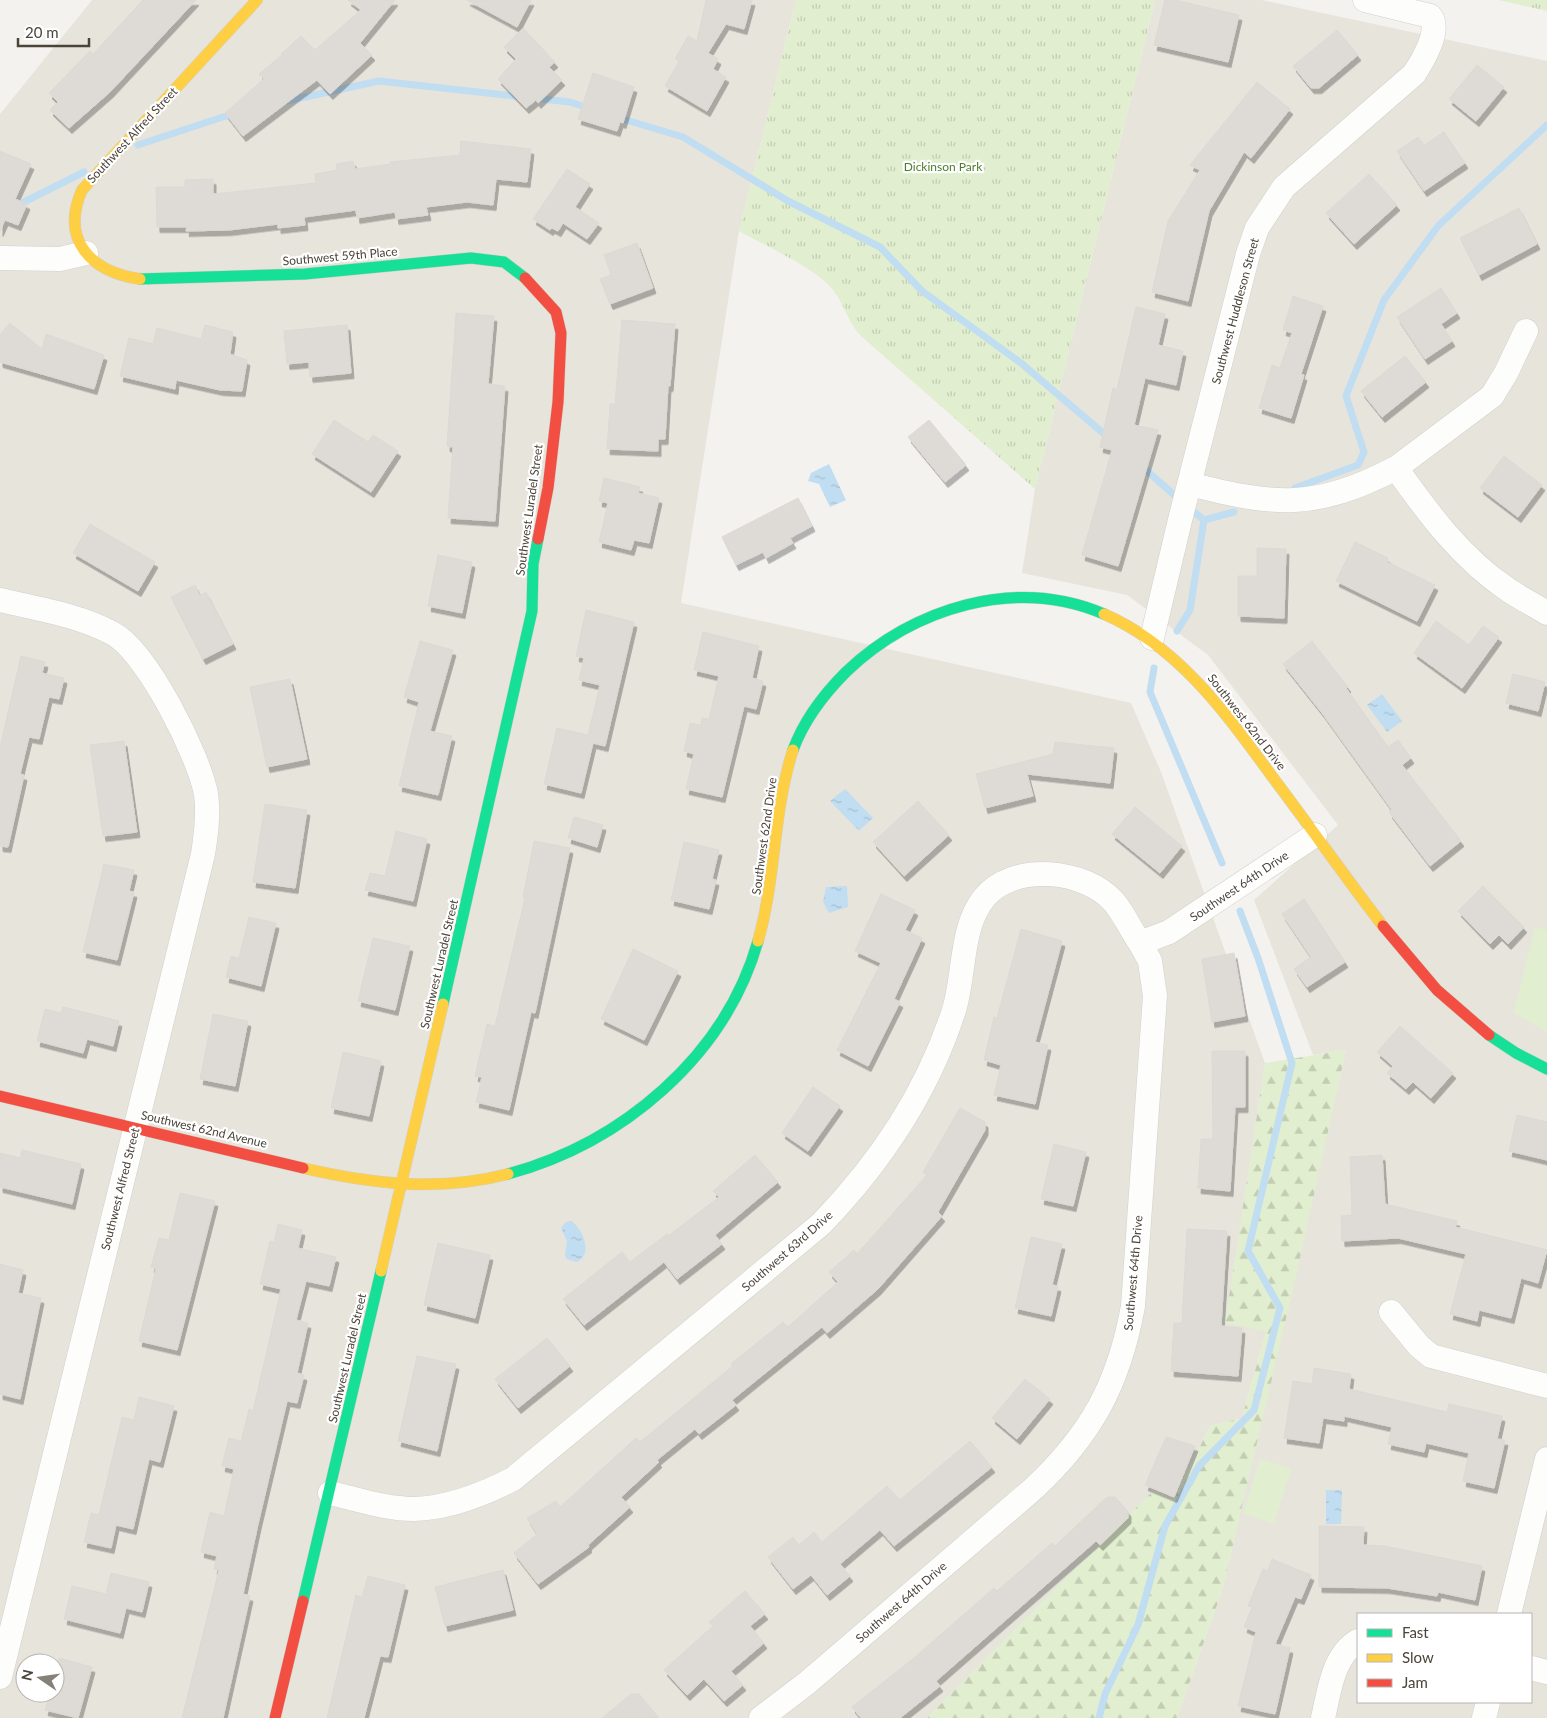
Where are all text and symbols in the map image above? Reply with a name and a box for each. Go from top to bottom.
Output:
scale bar [18,15,89,47]
text: 20 m [25,23,59,41]
street label: Southwest Alfred Street [84,83,181,186]
park label: Dickinson Park [904,159,983,174]
street label: Southwest Huddleson Street [1208,236,1262,386]
street label: Southwest 59th Place [282,244,398,268]
street label: Southwest Luradel Street [512,443,546,577]
street label: Southwest 62nd Drive [1205,671,1289,773]
street label: Southwest 62nd Drive [748,776,780,896]
street label: Southwest 64th Drive [1187,847,1291,925]
street label: Southwest Luradel Street [417,897,461,1030]
street label: Southwest 62nd Avenue [140,1107,268,1151]
street label: Southwest Alfred Street [98,1125,143,1252]
street label: Southwest 63rd Drive [738,1207,836,1295]
street label: Southwest 64th Drive [1120,1215,1146,1331]
street label: Southwest Luradel Street [325,1291,369,1424]
street label: Southwest 64th Drive [852,1558,950,1646]
legend [1357,1613,1532,1703]
text: Fast [1402,1623,1429,1641]
text: Slow [1402,1648,1434,1666]
north arrow [15,1653,65,1703]
text: N [17,1668,36,1682]
text: Jam [1402,1673,1428,1691]

